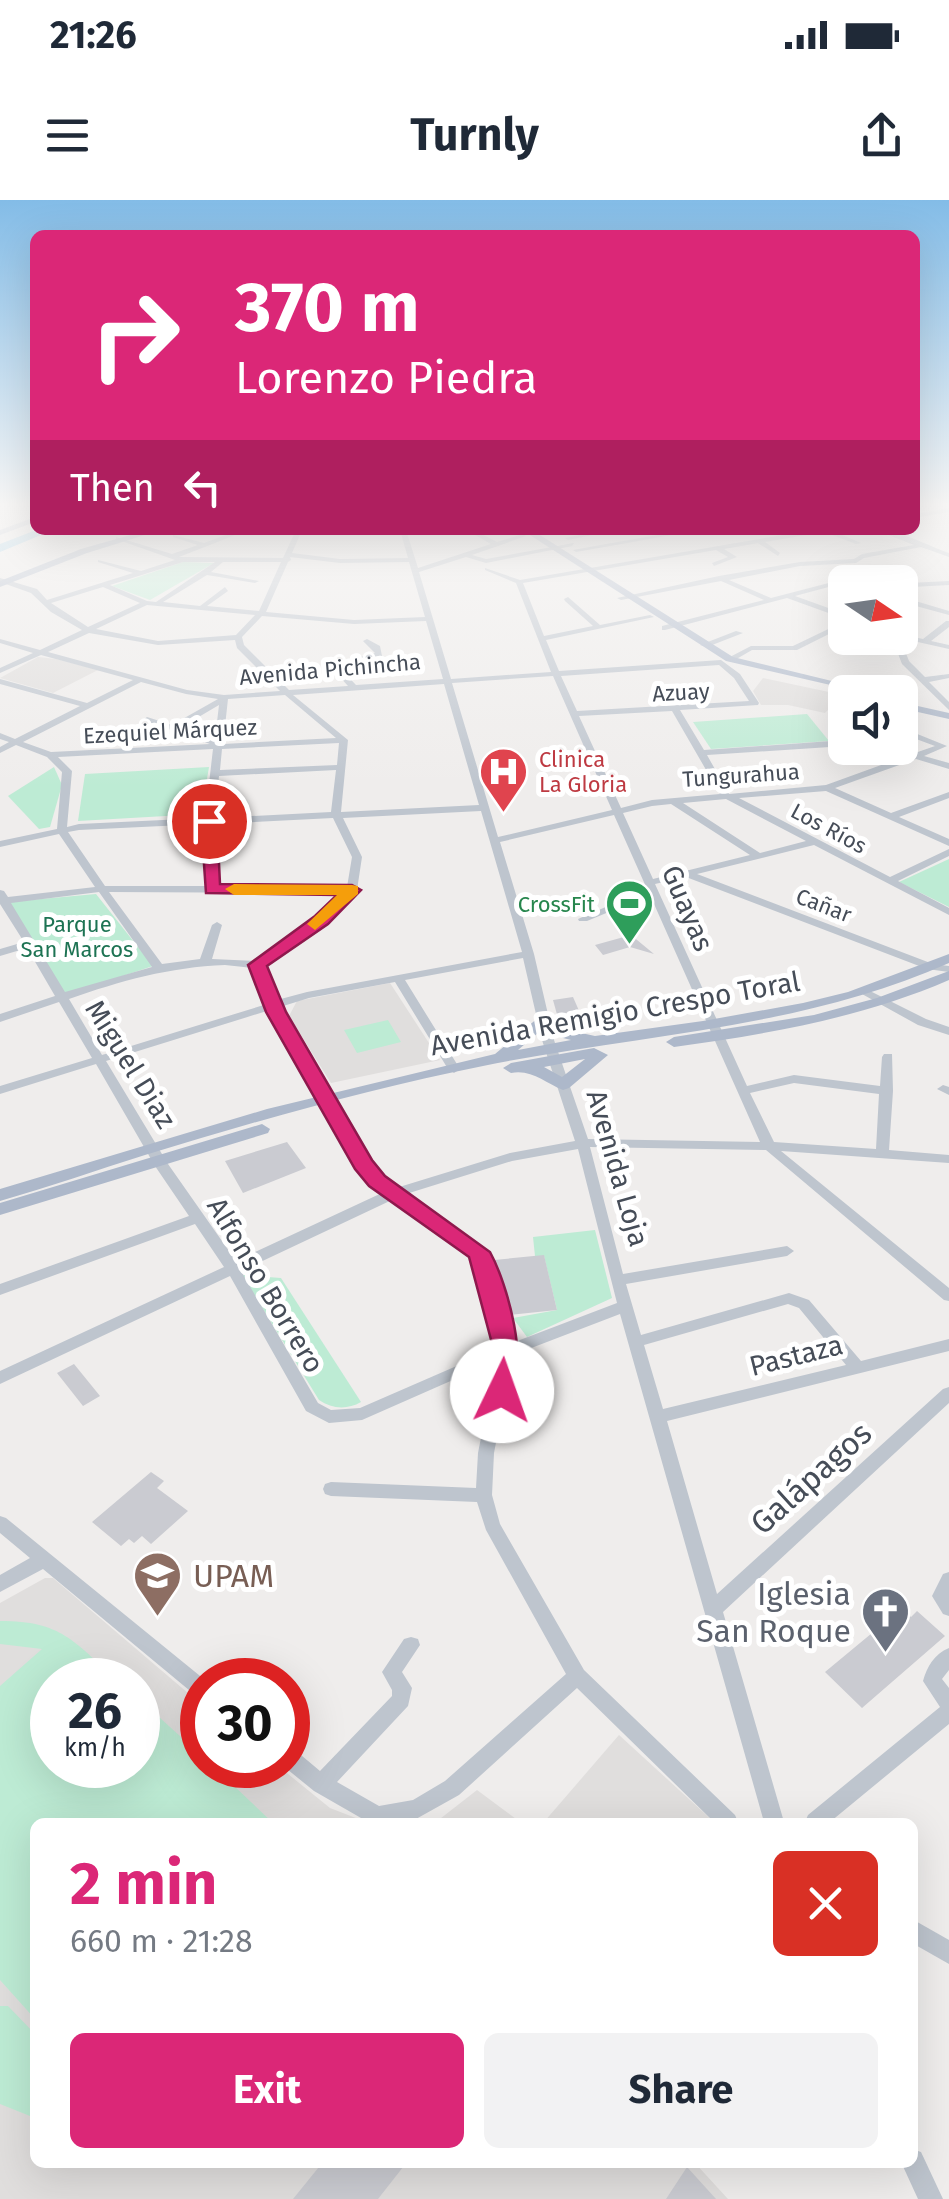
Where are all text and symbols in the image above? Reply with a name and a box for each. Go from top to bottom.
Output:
text: 21:26 [50,12,137,58]
icon: menu [40,108,95,163]
text: Turnly [410,108,539,162]
icon: share [854,108,909,163]
text: 370 m [235,266,420,350]
icon: right [70,270,200,400]
text: Lorenzo Piedra [235,351,538,405]
icon: left [175,460,230,515]
text: Then [70,465,155,511]
north arrow [828,565,918,655]
map controls [828,565,918,765]
street label: Avenida Pichincha [238,648,422,691]
button: sound [828,675,918,765]
street label: Azuay [652,678,710,707]
street label: Ezequiel Márquez [82,713,258,750]
hospital icon: Clinica La Gloria [478,746,530,814]
place label: Clinica La Gloria [539,746,627,798]
street label: Tungurahua [681,758,801,793]
pin [167,779,252,864]
icon: arrive [182,794,237,849]
street label: Los Ríos [786,797,871,860]
street label: Guayas [655,860,720,956]
sports icon: CrossFit [604,878,656,946]
street label: Cañar [792,883,856,929]
place label: CrossFit [518,891,595,918]
park label: Parque San Marcos [21,911,133,963]
street label: Avenida Remigio Crespo Toral [428,965,803,1062]
street label: Miguel Diaz [78,994,183,1134]
street label: Avenida Loja [579,1086,656,1250]
street label: Alfonso Borrero [200,1192,331,1379]
street label: Pastaza [746,1328,846,1383]
position arrow [450,1339,554,1443]
street label: Galápagos [743,1414,879,1542]
school or university icon: UPAM [132,1550,184,1618]
place label: UPAM [193,1557,274,1595]
place label: Iglesia San Roque [696,1575,851,1650]
church icon: Iglesia San Roque [860,1586,912,1654]
speed limit sign: 30 [180,1658,310,1788]
text: 26 [68,1681,122,1741]
text: km/h [64,1733,126,1763]
text: 2 min [70,1848,217,1920]
button: close [773,1851,878,1956]
text: 660 m · 21:28 [70,1922,253,1960]
button: Exit [70,2033,464,2148]
button: Share [484,2033,878,2148]

